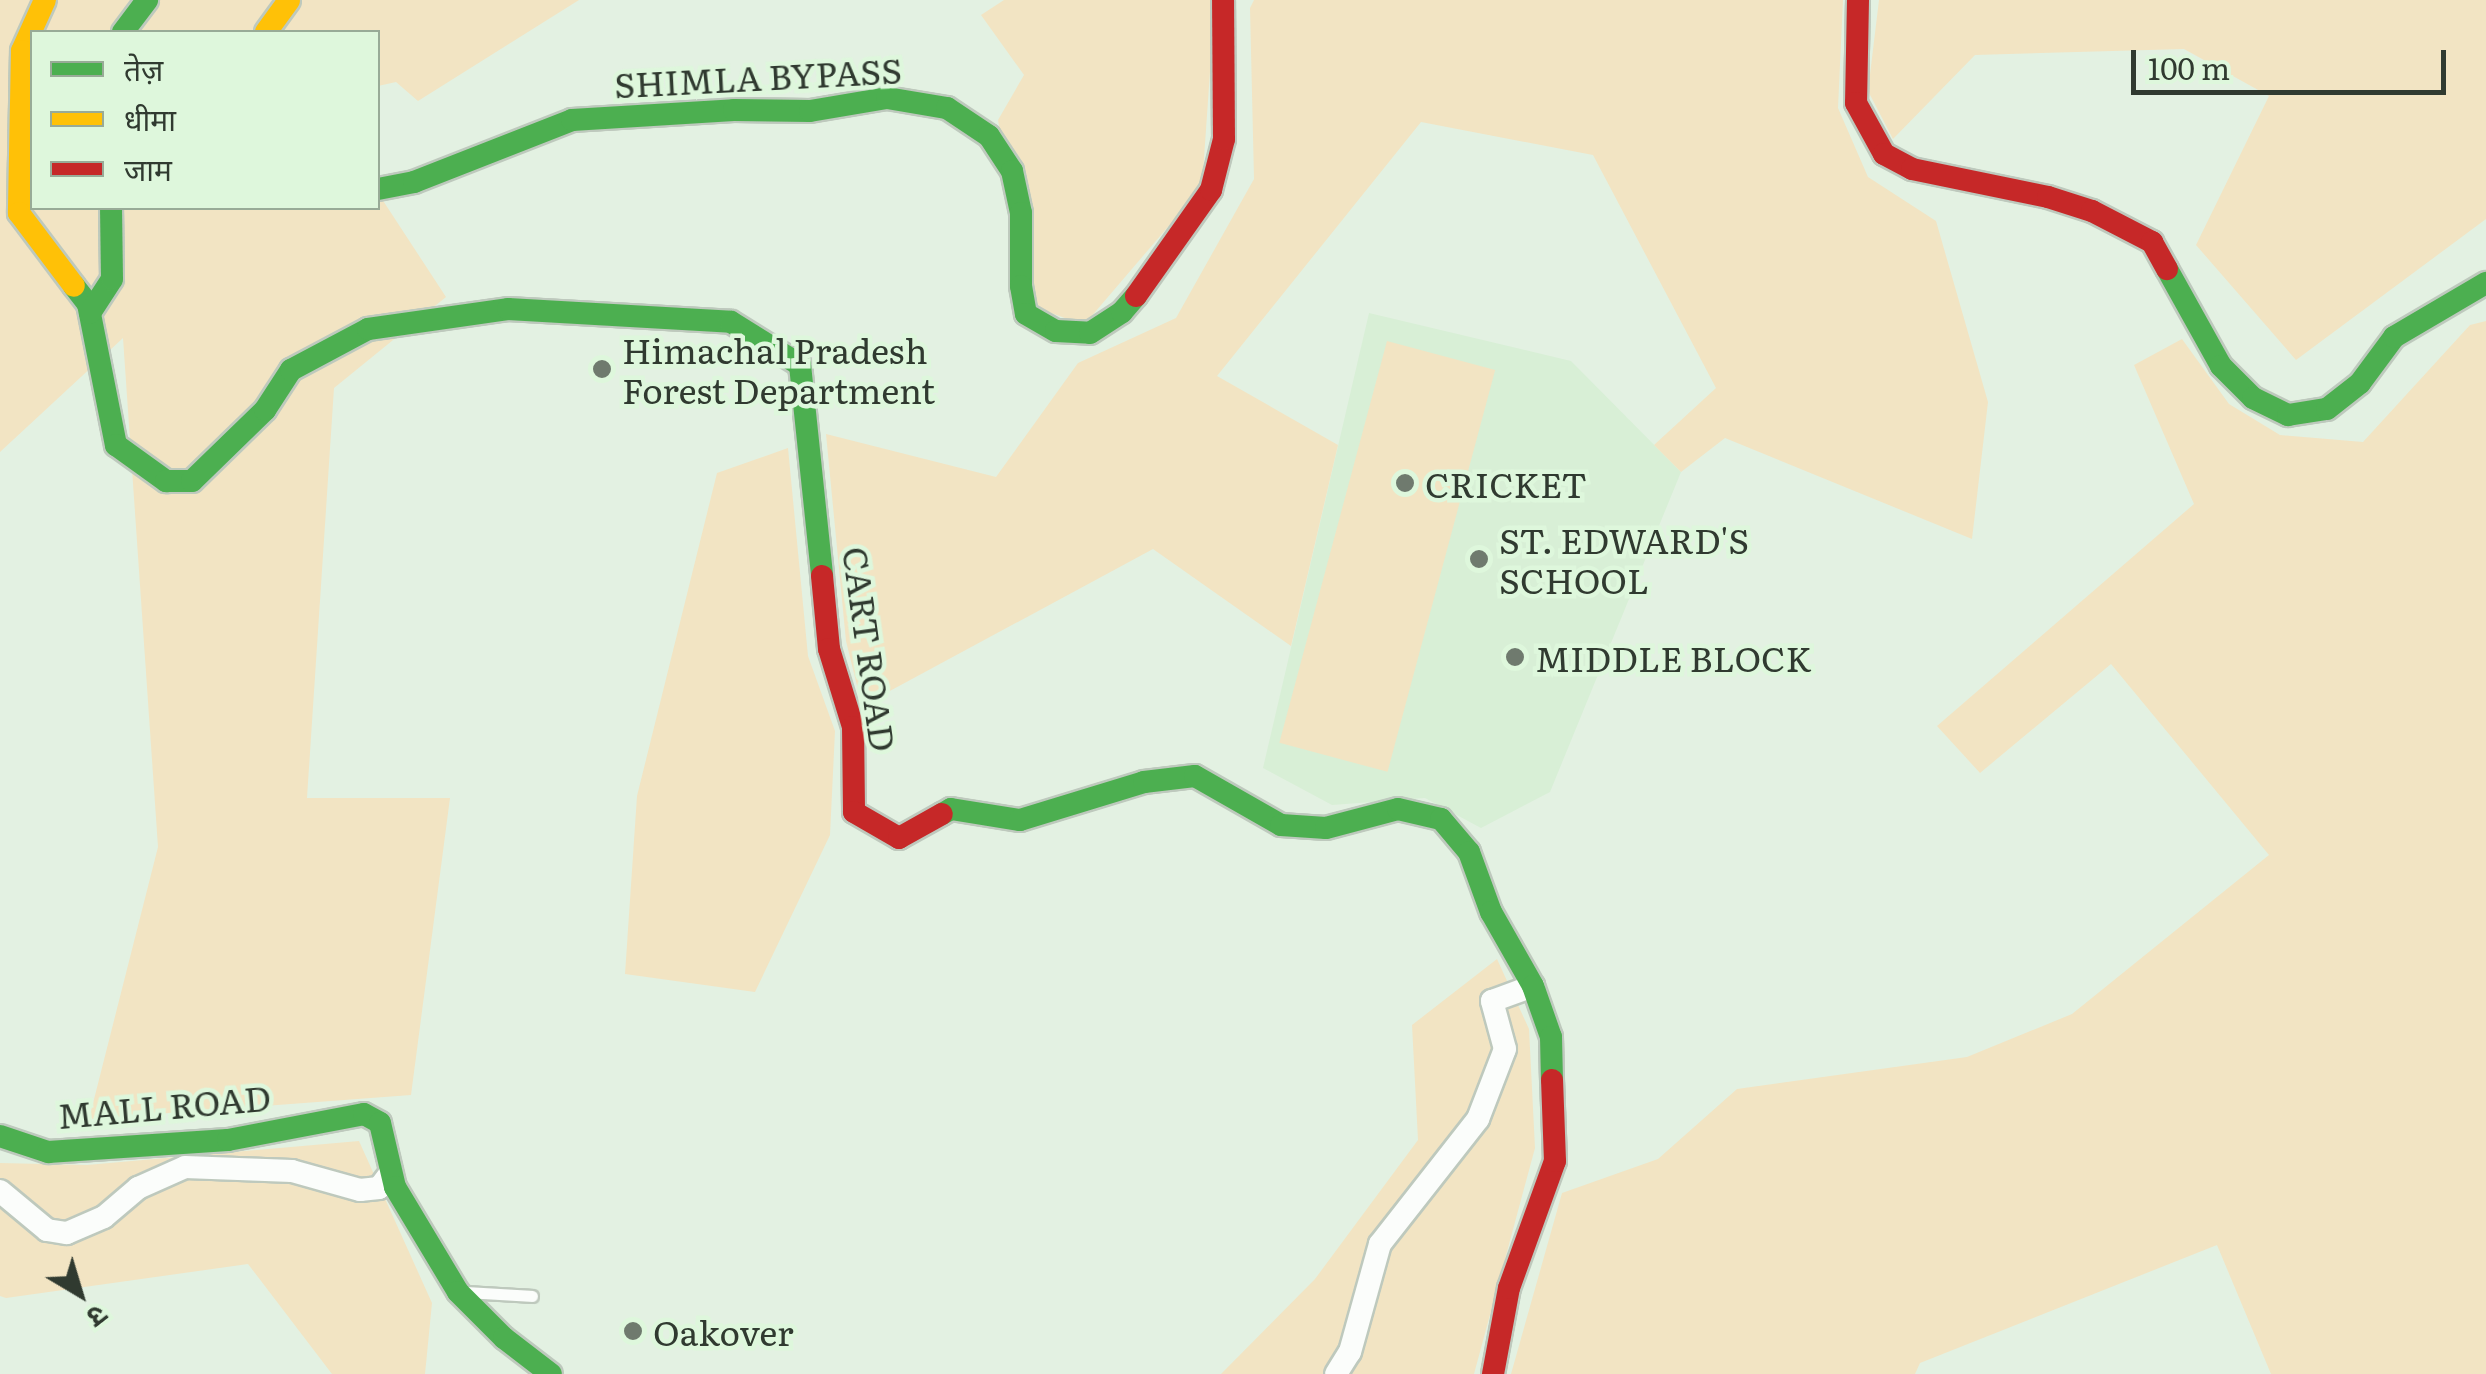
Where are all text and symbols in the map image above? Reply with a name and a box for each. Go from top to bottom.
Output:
legend [30,30,380,210]
scale bar [2136,30,2451,92]
text: 100 m [2148,45,2230,89]
text: तेज़ [124,46,163,90]
street label: SHIMLA BYPASS [613,47,903,105]
text: धीमा [124,96,176,140]
text: जाम [124,146,172,190]
place label: Himachal Pradesh Forest Department [622,328,935,410]
marker: Himachal Pradesh Forest Department [591,358,613,380]
place label: CRICKET [1425,462,1587,504]
marker: CRICKET [1394,472,1416,494]
place label: ST. EDWARD'S SCHOOL [1499,518,1749,600]
street label: CART ROAD [836,544,906,754]
marker: ST. EDWARD'S SCHOOL [1468,548,1490,570]
place label: MIDDLE BLOCK [1535,636,1812,678]
marker: MIDDLE BLOCK [1504,646,1526,668]
street label: MALL ROAD [56,1075,272,1135]
north arrow [30,1244,130,1344]
text: उ [79,1296,118,1339]
place label: Oakover [653,1310,794,1352]
marker: Oakover [622,1320,644,1342]

